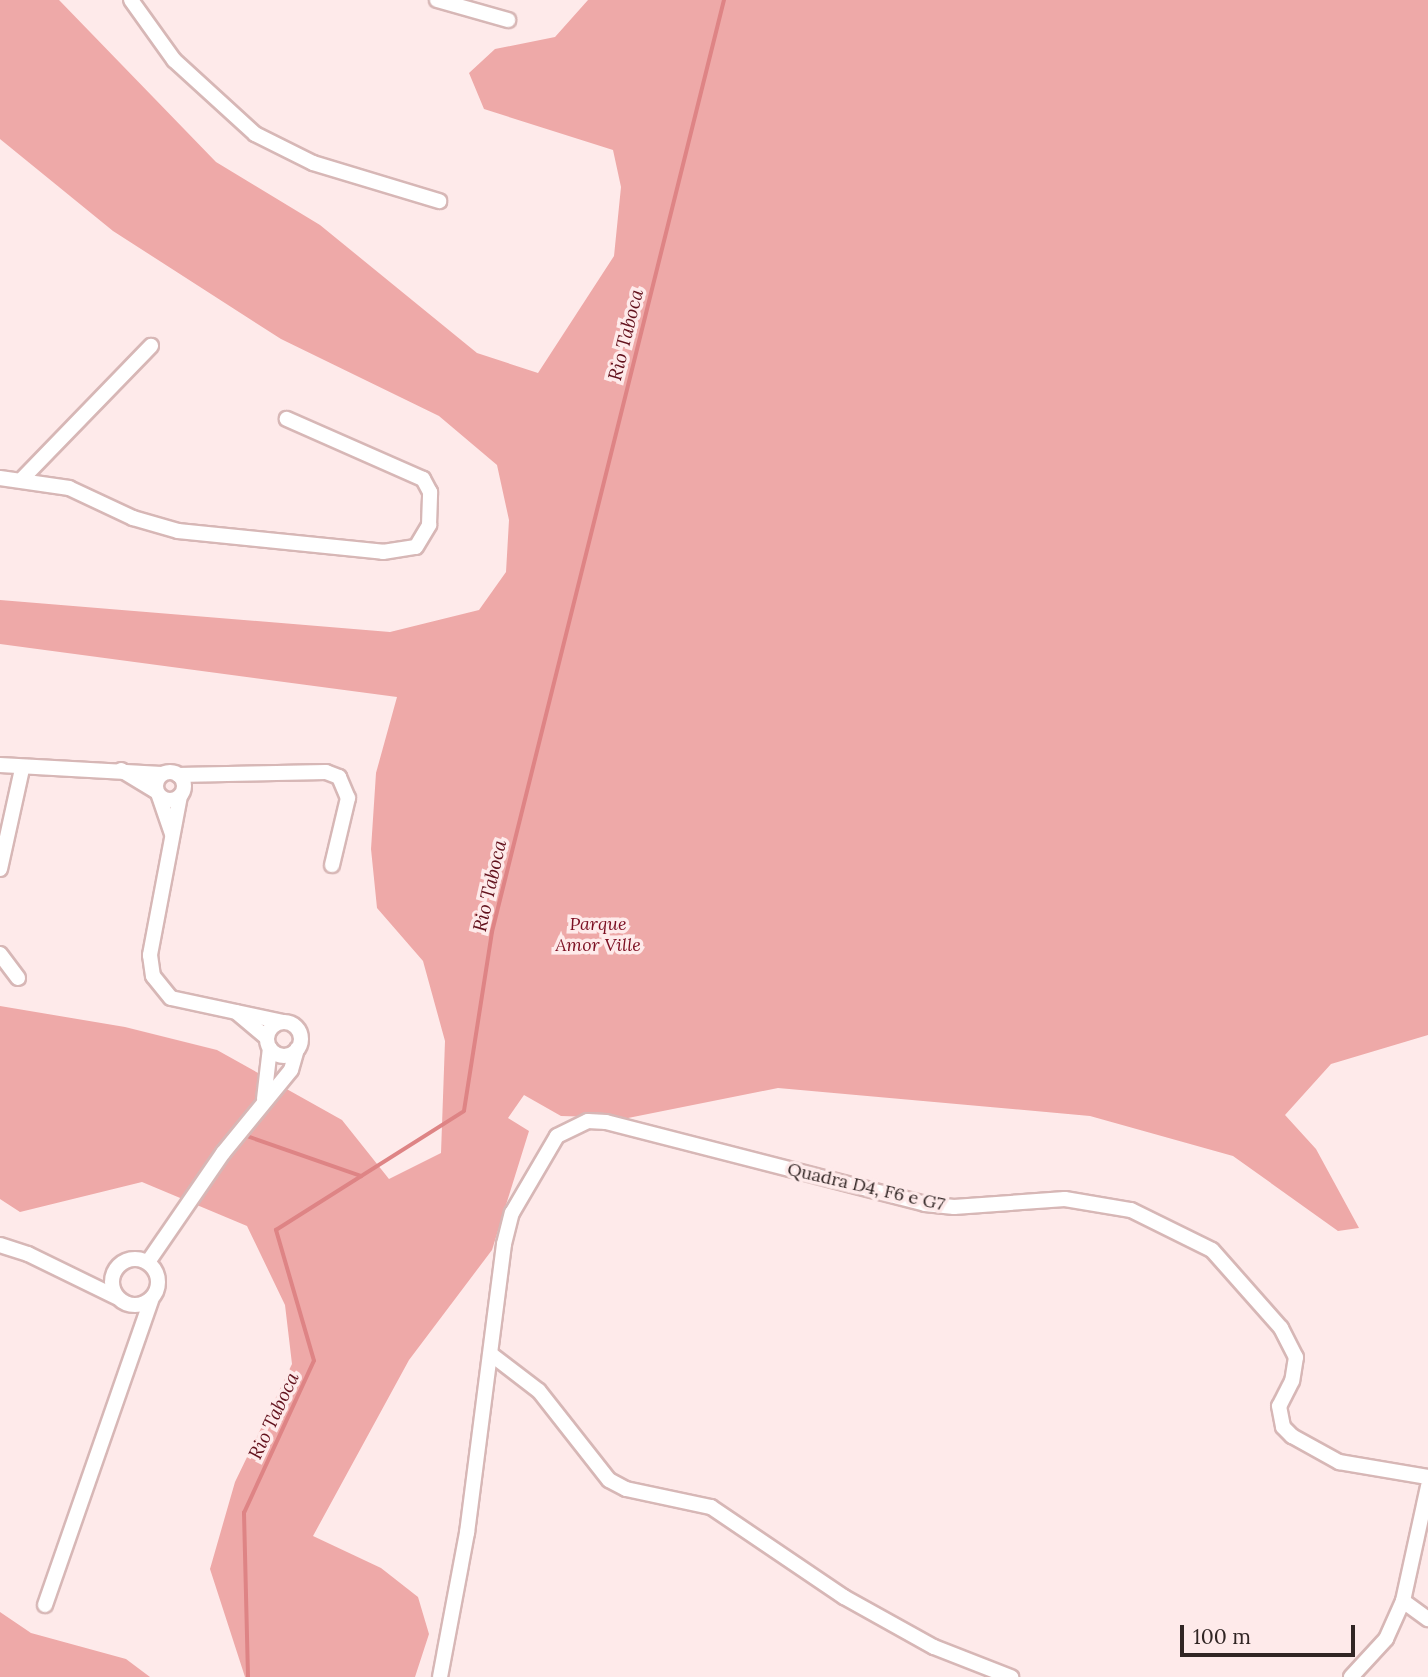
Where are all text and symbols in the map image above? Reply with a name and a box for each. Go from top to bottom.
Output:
water label: Rio Taboca [604,287,648,383]
water label: Rio Taboca [468,838,512,934]
park label: Parque Amor Ville [555,914,641,956]
street label: Quadra D4, F6 e G7 [785,1158,947,1216]
water label: Rio Taboca [244,1369,304,1463]
scale bar [1183,1610,1358,1654]
text: 100 m [1193,1623,1251,1650]

